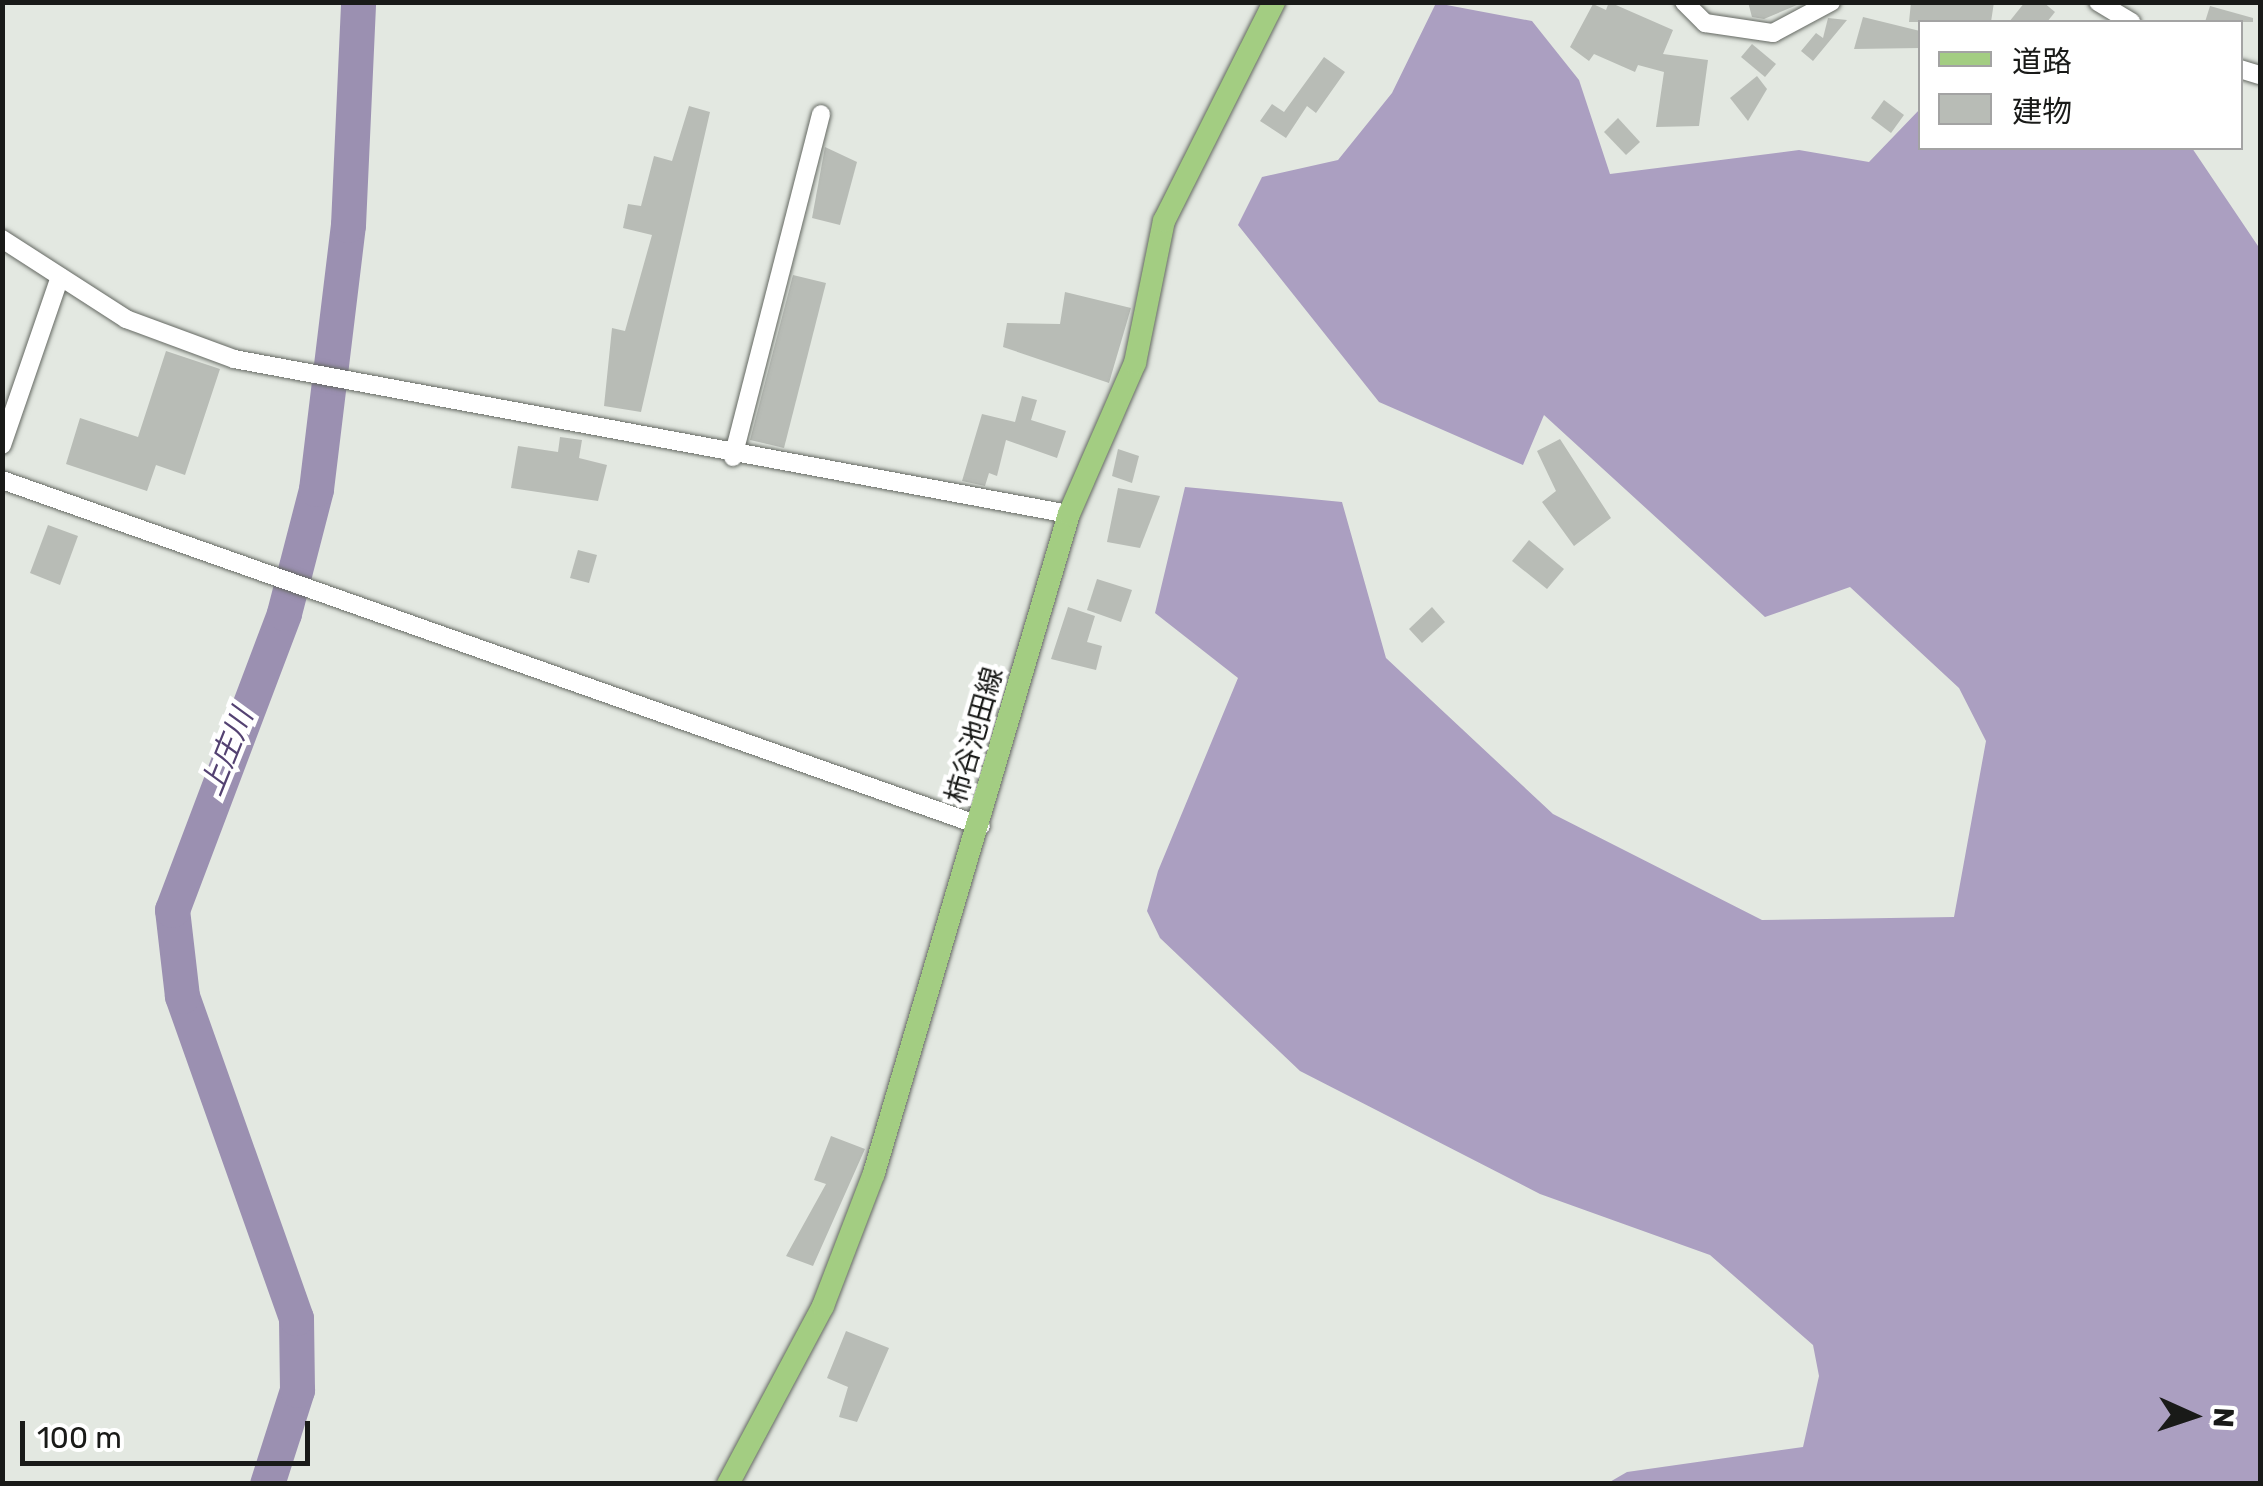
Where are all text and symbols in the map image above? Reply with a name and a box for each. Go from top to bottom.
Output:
legend [1918,20,2243,150]
text: 道路 [2012,44,2072,80]
text: 建物 [2012,94,2072,130]
street label: 柿谷池田線 [940,663,1010,807]
water label: 上庄川 [193,704,261,800]
north arrow [2143,1366,2243,1466]
scale bar [25,1401,315,1463]
text: N [2206,1407,2240,1429]
text: 100 m [37,1420,122,1456]

